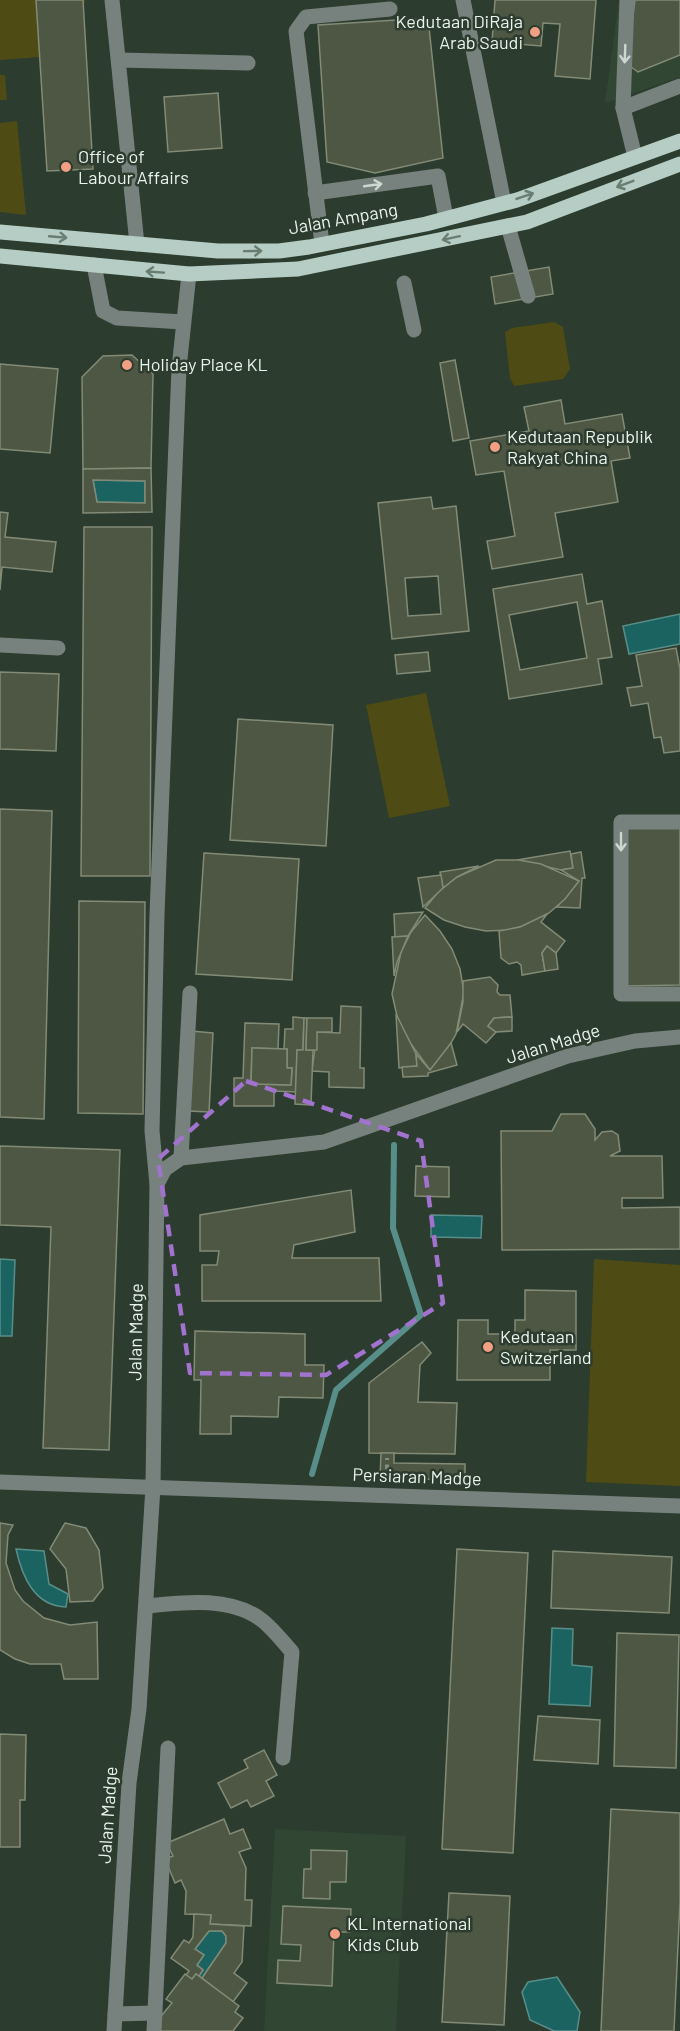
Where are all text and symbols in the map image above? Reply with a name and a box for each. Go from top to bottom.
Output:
place label: Kedutaan DiRaja Arab Saudi [395,10,523,53]
marker: Kedutaan DiRaja Arab Saudi [528,25,542,39]
one-way arrow [620,43,631,63]
place label: Office of Labour Affairs [78,145,189,188]
marker: Office of Labour Affairs [59,160,73,174]
one-way arrow [363,180,383,191]
one-way arrow [616,180,635,191]
one-way arrow [516,190,534,201]
street label: Jalan Ampang [286,198,399,238]
one-way arrow [48,232,68,243]
one-way arrow [442,233,461,244]
one-way arrow [242,246,262,257]
one-way arrow [145,266,165,277]
place label: Holiday Place KL [139,353,268,375]
marker: Holiday Place KL [120,358,134,372]
place label: Kedutaan Republik Rakyat China [507,425,653,468]
marker: Kedutaan Republik Rakyat China [488,440,502,454]
one-way arrow [615,832,627,852]
street label: Jalan Madge [503,1018,602,1068]
street label: Jalan Madge [123,1283,147,1381]
place label: Kedutaan Switzerland [500,1325,592,1368]
marker: Kedutaan Switzerland [481,1340,495,1354]
street label: Persiaran Madge [352,1463,482,1489]
street label: Jalan Madge [93,1766,121,1864]
place label: KL International Kids Club [347,1912,471,1955]
marker: KL International Kids Club [328,1927,342,1941]

